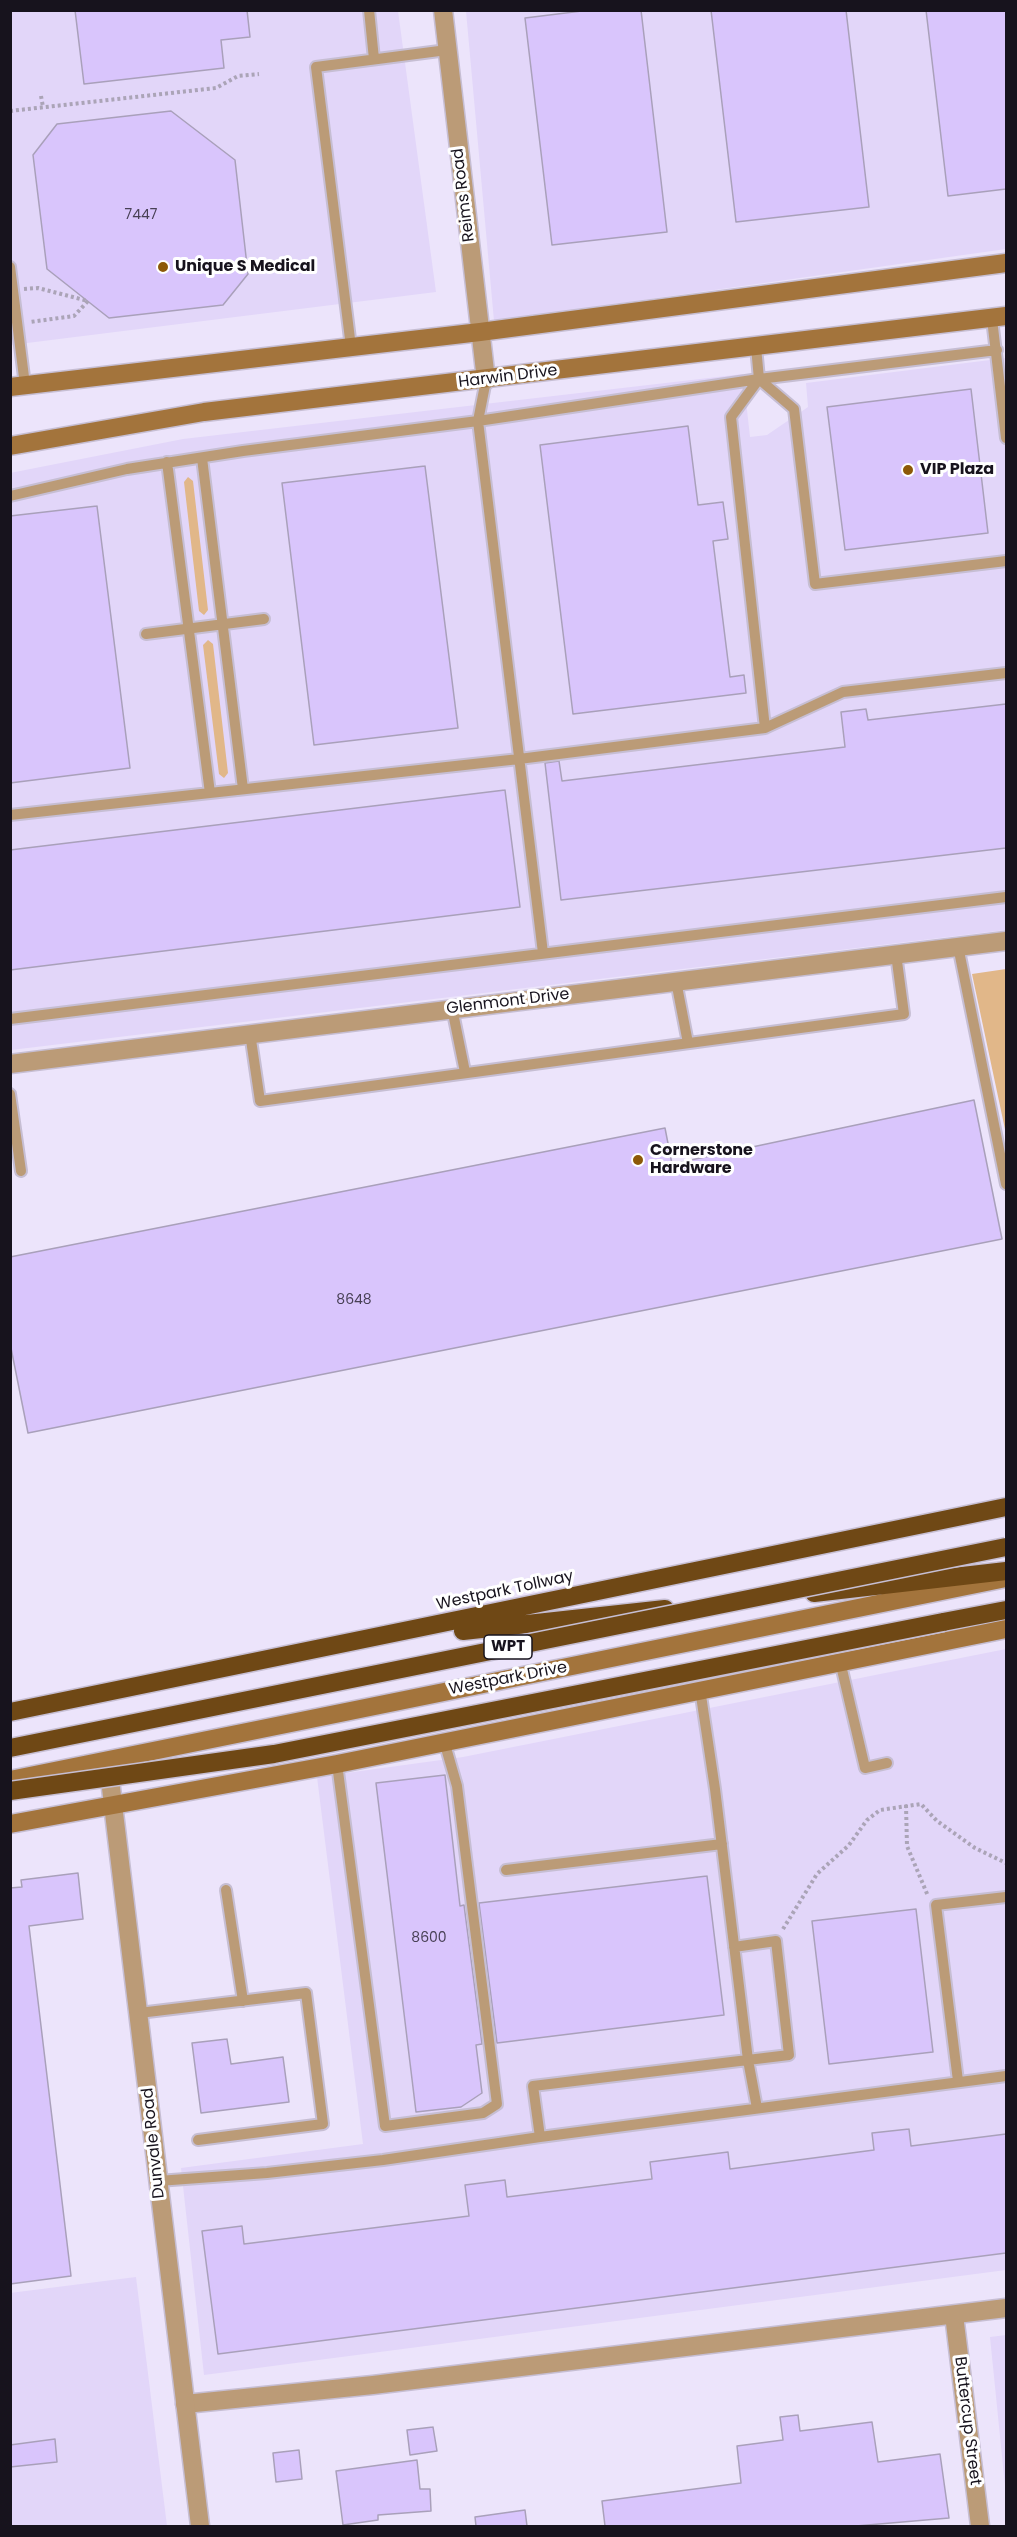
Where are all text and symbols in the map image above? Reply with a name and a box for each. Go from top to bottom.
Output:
street label: Reims Road [449,147,479,243]
house number: 7447 [125,207,157,223]
place label: Unique S Medical [175,257,315,277]
marker: Unique S Medical [156,260,170,274]
street label: Harwin Drive [457,361,559,393]
place label: VIP Plaza [920,460,994,480]
marker: VIP Plaza [901,463,915,477]
street label: Glenmont Drive [445,985,571,1019]
place label: Cornerstone Hardware [650,1141,753,1179]
marker: Cornerstone Hardware [631,1153,645,1167]
house number: 8648 [336,1292,372,1308]
street label: Westpark Tollway [435,1567,575,1615]
road number: WPT [484,1635,532,1659]
street label: Westpark Drive [447,1658,569,1700]
house number: 8600 [411,1930,447,1946]
street label: Dunvale Road [139,2087,169,2199]
street label: Buttercup Street [950,2356,984,2486]

